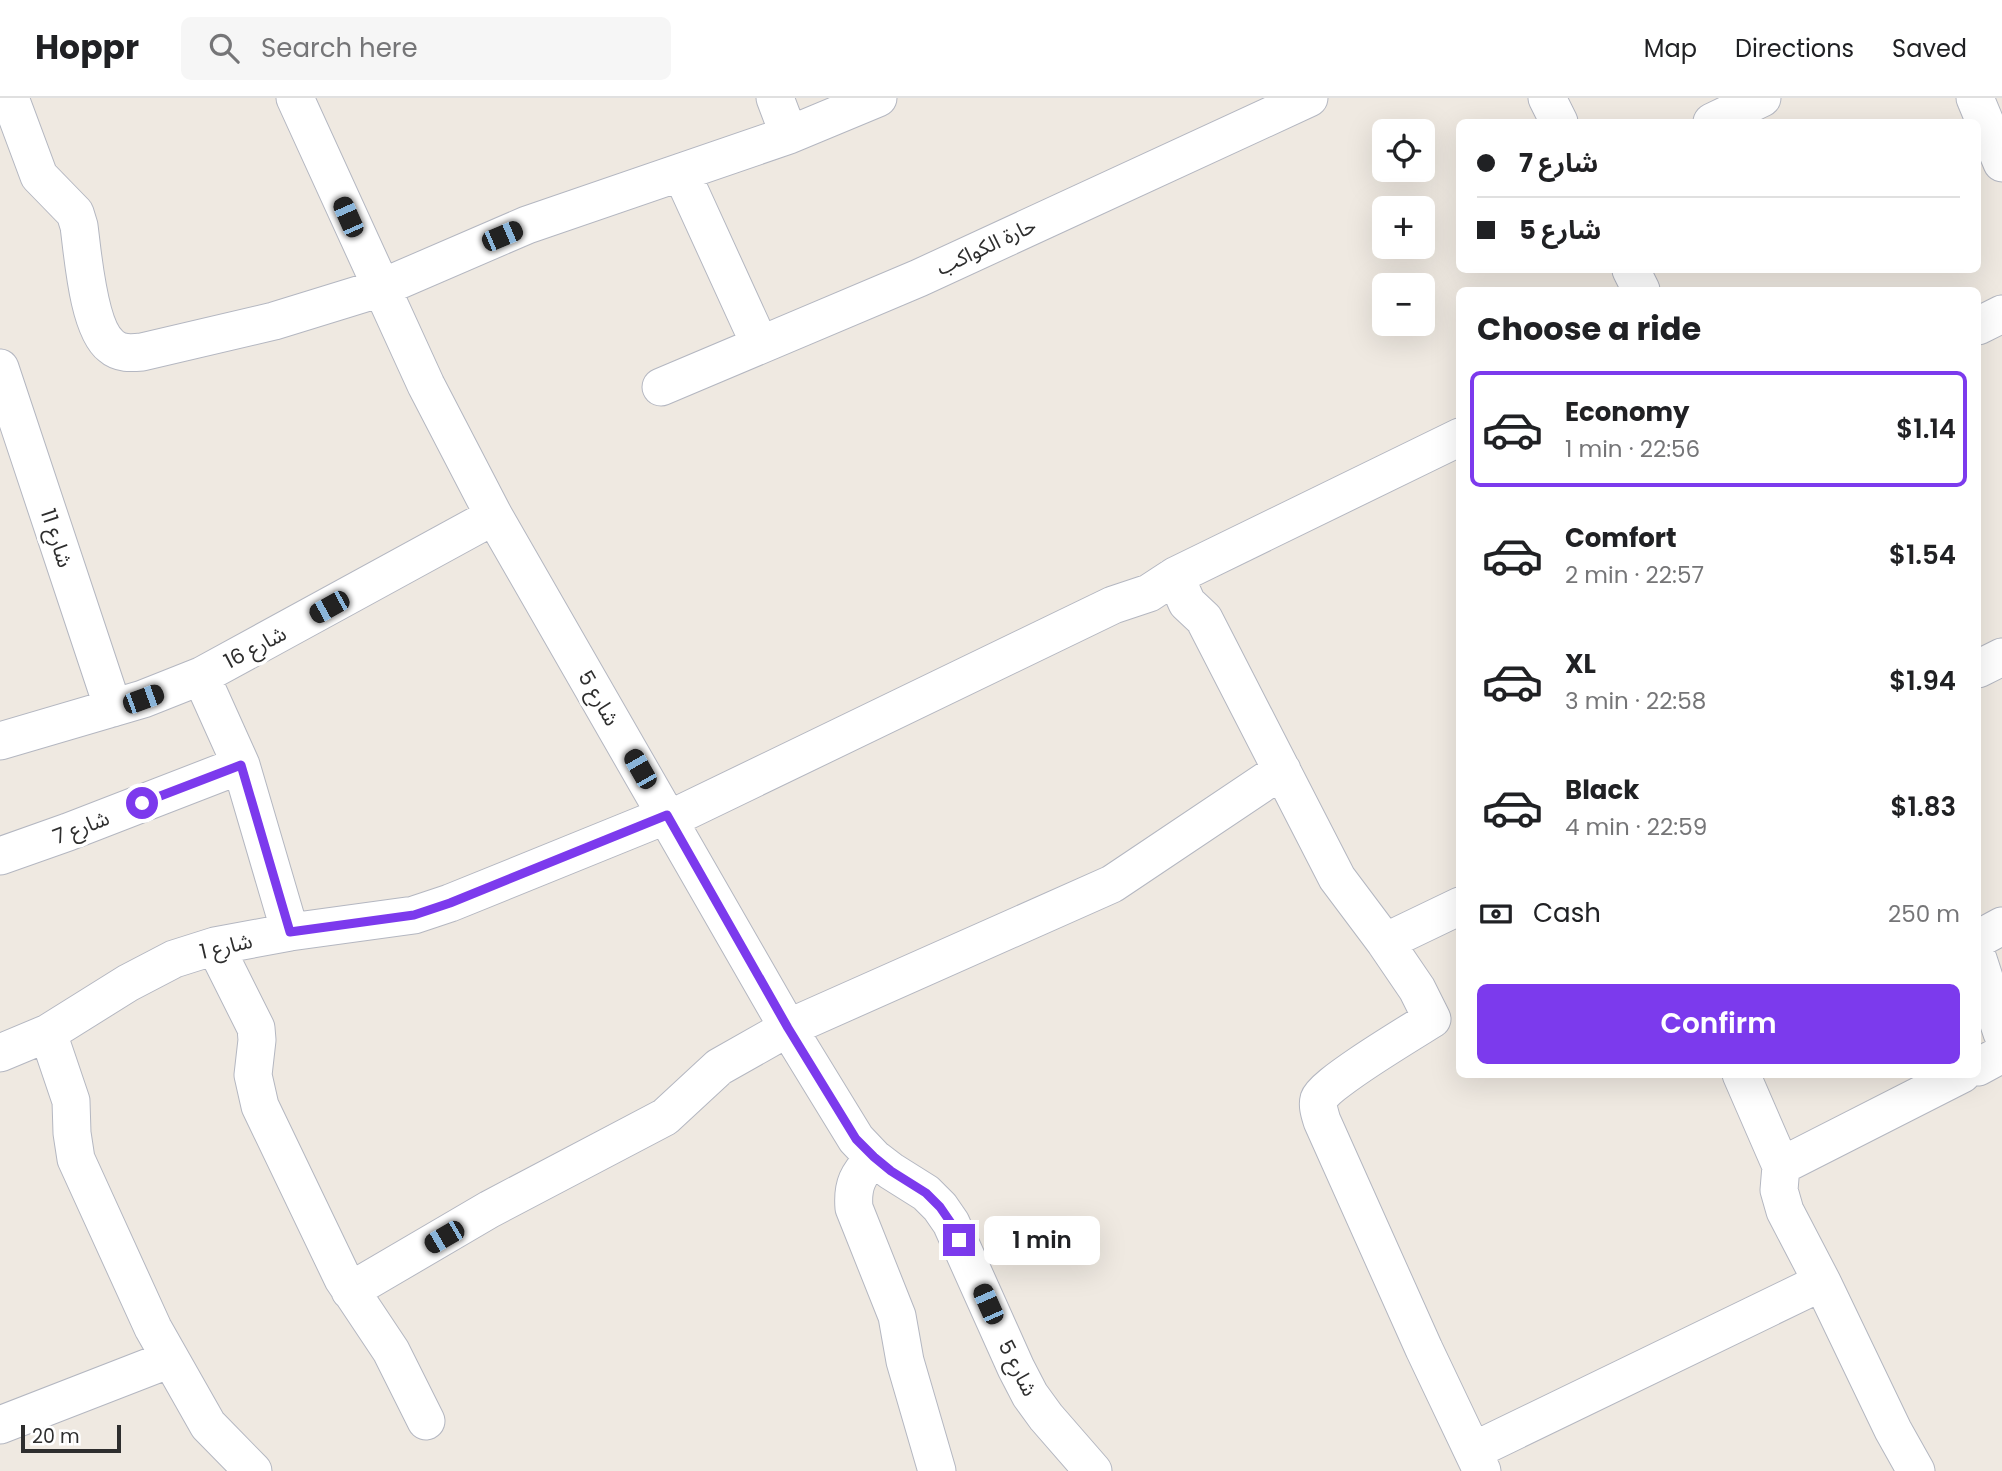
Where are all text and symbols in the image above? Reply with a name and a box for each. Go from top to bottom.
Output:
search box [181,17,671,80]
text: Hoppr [35,24,139,71]
icon: search [205,29,243,67]
text: Search here [261,30,418,66]
text: Map [1644,32,1697,65]
text: Directions [1735,32,1854,65]
text: Saved [1892,32,1967,65]
map controls [1372,119,1435,336]
button: locate [1372,119,1435,182]
text: شارع 7 [1519,145,1598,181]
car [330,194,367,240]
button: + [1372,196,1435,259]
street label: حارة الكواكب [931,210,1041,282]
text: شارع 5 [1519,212,1601,248]
car [479,218,526,254]
button: − [1372,273,1435,336]
text: Choose a ride [1477,306,1701,351]
text: Economy [1565,394,1689,430]
icon: car [1481,398,1544,461]
text: $1.14 [1896,411,1956,447]
text: 1 min · 22:56 [1565,433,1700,465]
street label: شارع 11 [33,505,80,571]
text: Comfort [1565,520,1677,556]
icon: car [1481,524,1544,587]
text: $1.54 [1889,537,1956,573]
text: 2 min · 22:57 [1565,559,1704,591]
car [306,588,353,626]
street label: شارع 16 [219,619,292,676]
text: XL [1565,646,1596,682]
icon: car [1481,650,1544,713]
text: $1.94 [1889,663,1956,699]
street label: شارع 5 [571,665,626,732]
car [120,682,167,716]
text: 3 min · 22:58 [1565,685,1706,717]
car [621,746,660,792]
text: Black [1565,772,1639,808]
icon: car [1481,776,1544,839]
route start [126,787,158,819]
text: $1.83 [1891,789,1956,825]
street label: شارع 7 [49,803,114,852]
text: 4 min · 22:59 [1565,811,1707,843]
icon: cash [1477,895,1515,933]
text: Cash [1533,895,1601,931]
text: 250 m [1888,898,1960,930]
street label: شارع 1 [197,926,255,967]
button: Confirm [1477,984,1960,1064]
callout: 1 min [984,1216,1099,1264]
car [421,1217,468,1257]
route end [943,1224,975,1256]
text: 1 min [1012,1224,1072,1256]
car [970,1281,1007,1327]
street label: شارع 5 [991,1335,1044,1402]
scale bar [21,1422,121,1454]
text: 20 m [32,1423,80,1450]

